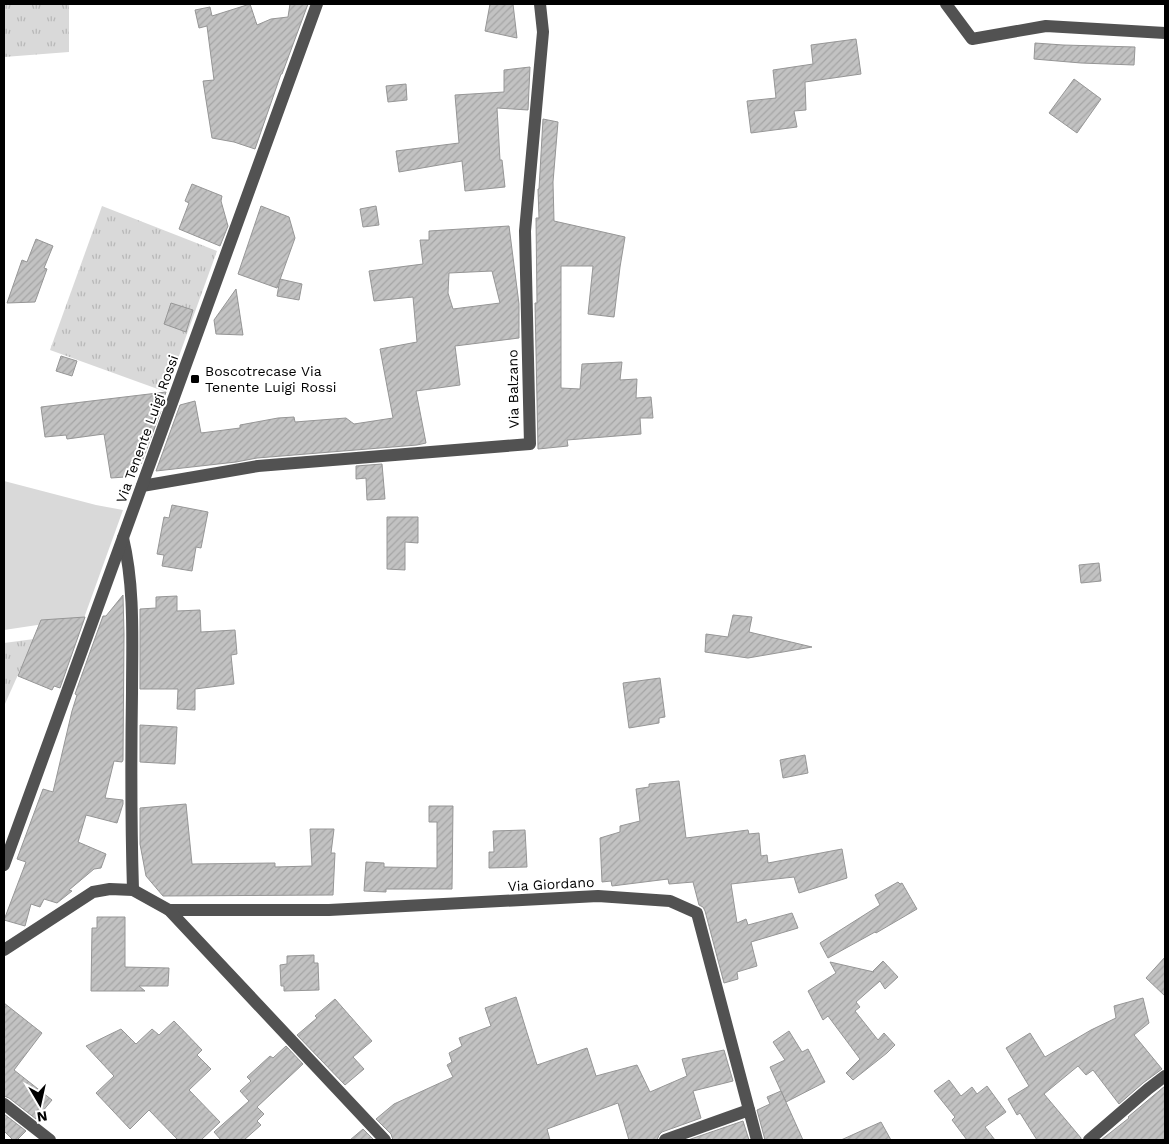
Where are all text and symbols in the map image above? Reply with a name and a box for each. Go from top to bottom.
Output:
street label: Via Balzano [504,349,522,429]
street label: Via Tenente Luigi Rossi [113,353,181,505]
place label: Boscotrecase Via Tenente Luigi Rossi [205,363,337,395]
marker: Boscotrecase Via Tenente Luigi Rossi [189,373,201,385]
street label: Via Giordano [507,874,595,894]
north arrow [15,1079,65,1129]
text: N [36,1108,48,1126]

